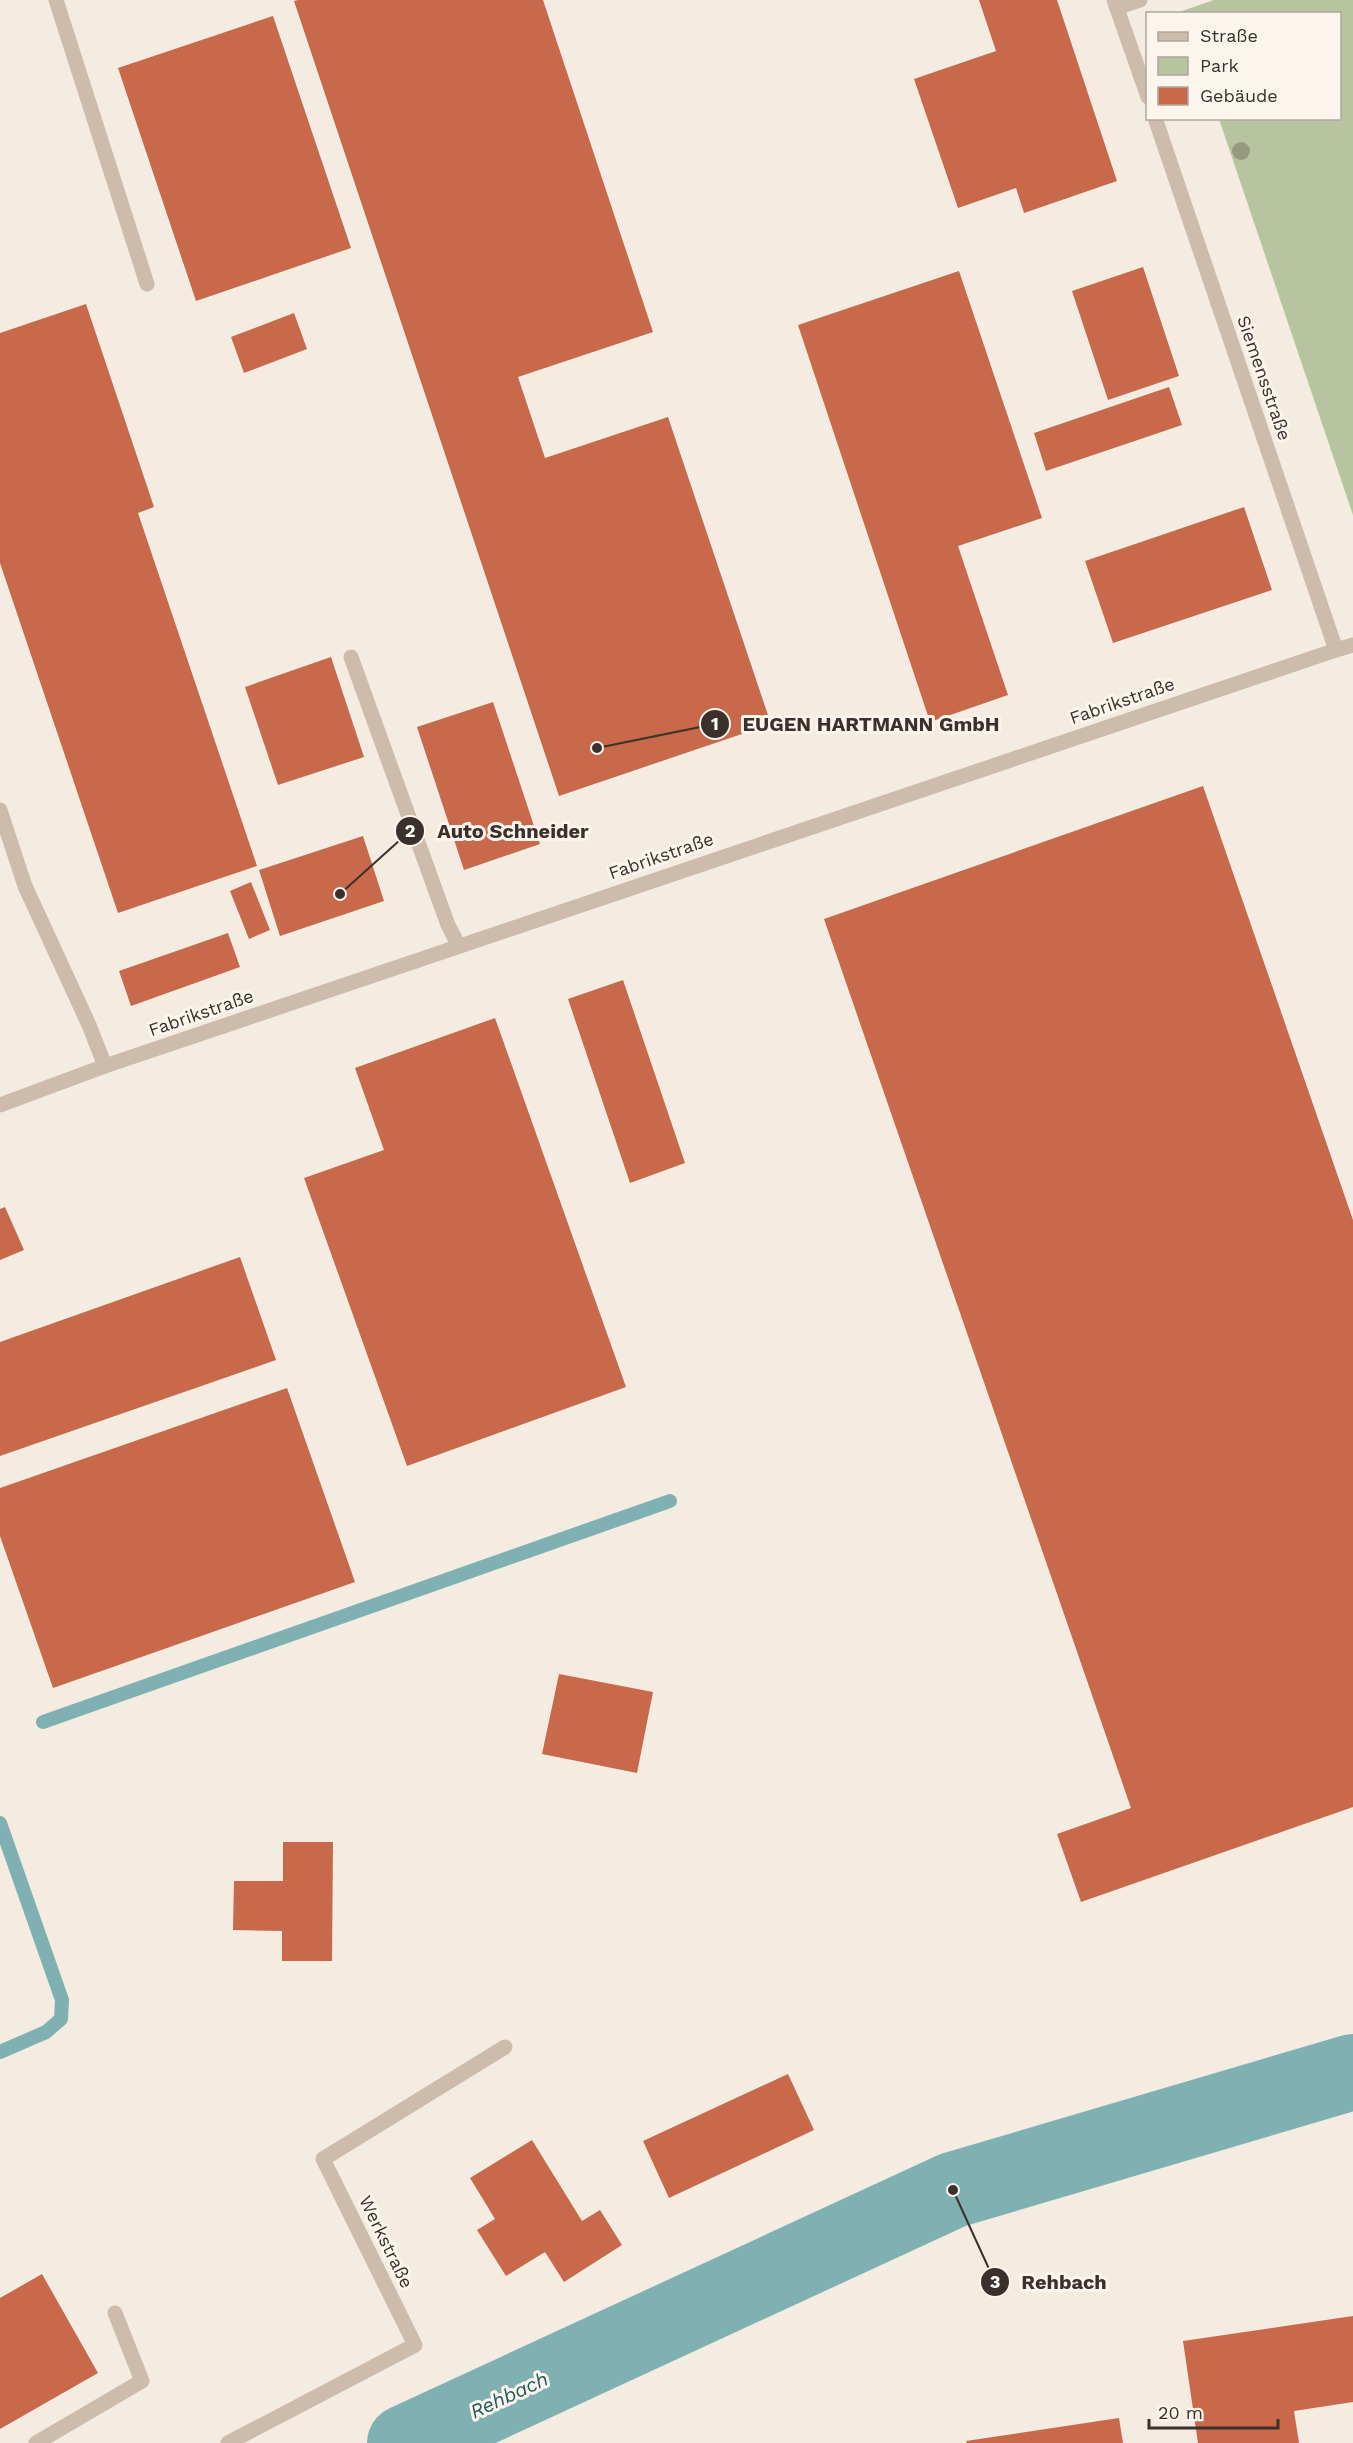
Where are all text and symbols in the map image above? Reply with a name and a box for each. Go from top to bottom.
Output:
legend [1146,12,1341,120]
text: Straße [1200,25,1258,46]
text: Park [1200,55,1239,76]
text: Gebäude [1200,85,1278,106]
street label: Siemensstraße [1233,313,1296,443]
street label: Fabrikstraße [1067,673,1177,728]
callout: EUGEN HARTMANN GmbH [700,705,1011,743]
text: EUGEN HARTMANN GmbH [742,712,1000,736]
text: 1 [711,713,719,734]
callout: Auto Schneider [395,812,601,850]
text: Auto Schneider [437,819,589,843]
text: 2 [405,820,415,841]
street label: Fabrikstraße [606,828,716,883]
street label: Fabrikstraße [146,985,256,1040]
street label: Werkstraße [355,2192,418,2291]
callout: Rehbach [980,2263,1119,2301]
text: Rehbach [1021,2270,1107,2294]
text: 3 [990,2271,1000,2292]
water label: Rehbach [466,2367,552,2423]
scale bar [1149,2392,1278,2430]
text: 20 m [1158,2402,1203,2423]

